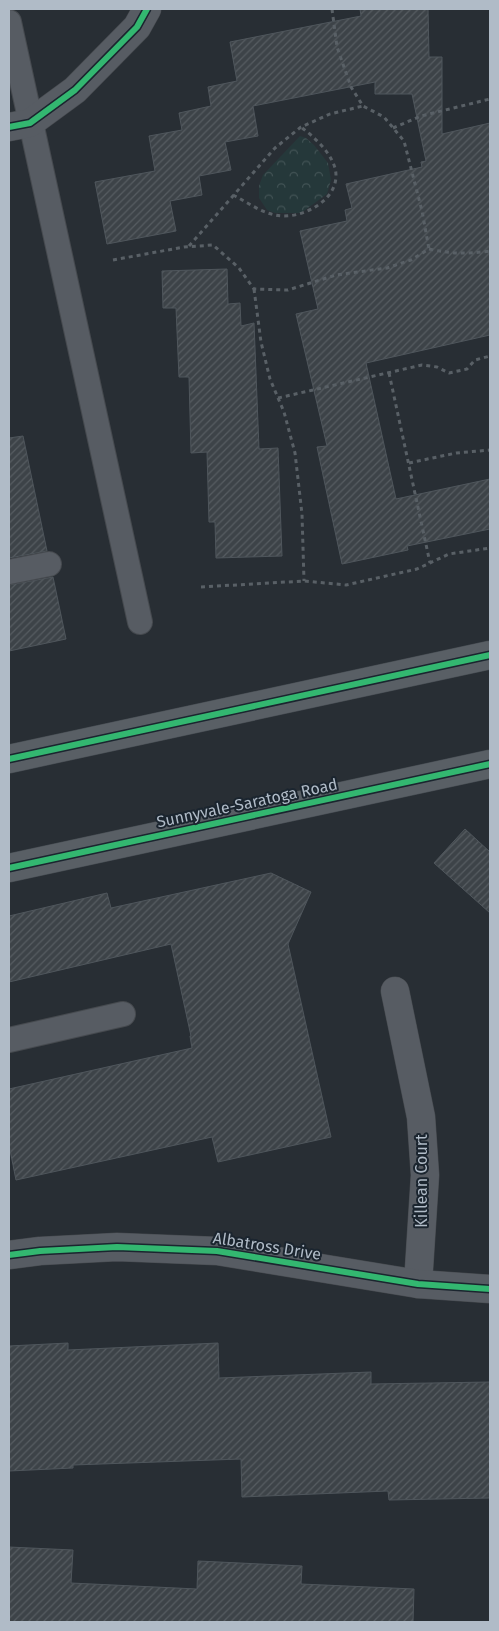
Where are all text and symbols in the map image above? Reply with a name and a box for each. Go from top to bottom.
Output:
street label: Sunnyvale-Saratoga Road [155,775,339,831]
street label: Killean Court [412,1134,431,1228]
street label: Albatross Drive [212,1228,322,1264]

